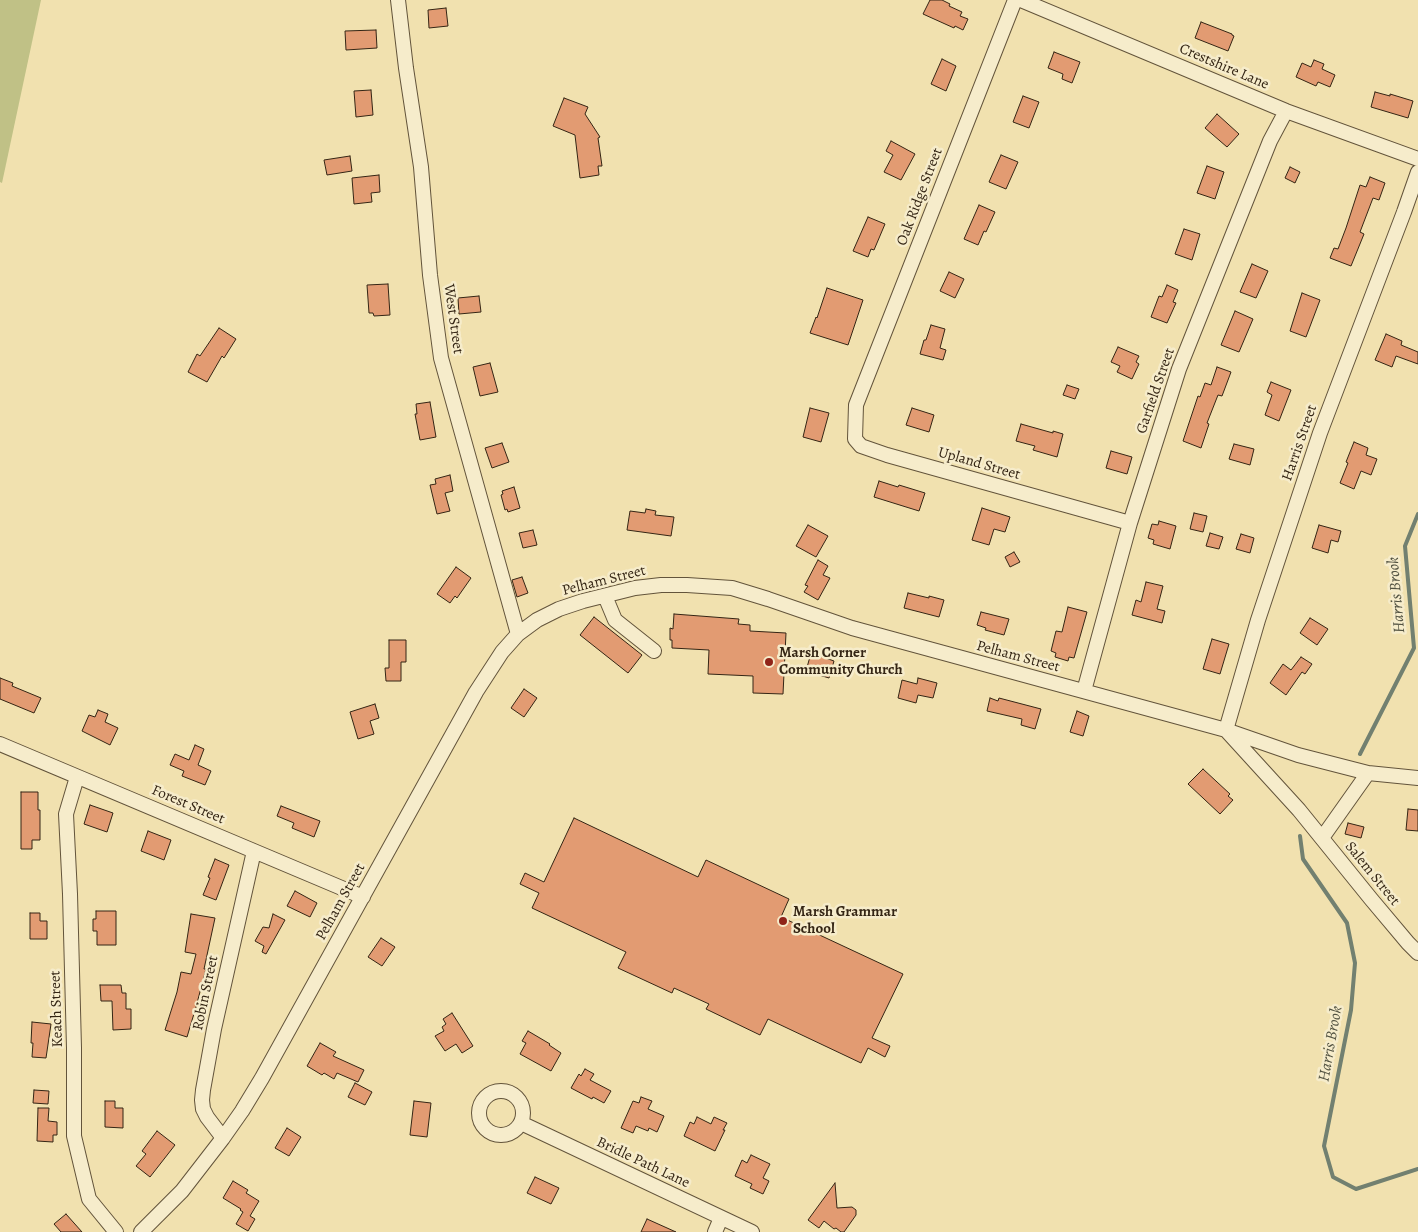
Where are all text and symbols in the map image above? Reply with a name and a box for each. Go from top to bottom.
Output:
street label: Crestshire Lane [1177,40,1271,94]
street label: Oak Ridge Street [893,146,947,248]
street label: West Street [439,283,467,355]
street label: Garfield Street [1133,346,1179,436]
street label: Harris Street [1279,402,1321,484]
street label: Upland Street [936,444,1022,484]
water label: Harris Brook [1384,556,1410,634]
street label: Pelham Street [560,562,648,600]
street label: Pelham Street [974,637,1062,677]
place label: Marsh Corner Community Church [779,644,903,679]
marker: Marsh Corner Community Church [763,656,775,668]
street label: Forest Street [149,782,227,828]
street label: Salem Street [1341,838,1403,910]
street label: Pelham Street [312,860,370,944]
place label: Marsh Grammar School [793,903,897,938]
marker: Marsh Grammar School [777,915,789,927]
street label: Robin Street [189,954,223,1032]
street label: Keach Street [47,970,67,1048]
water label: Harris Brook [1315,1005,1347,1083]
street label: Bridle Path Lane [594,1134,692,1192]

